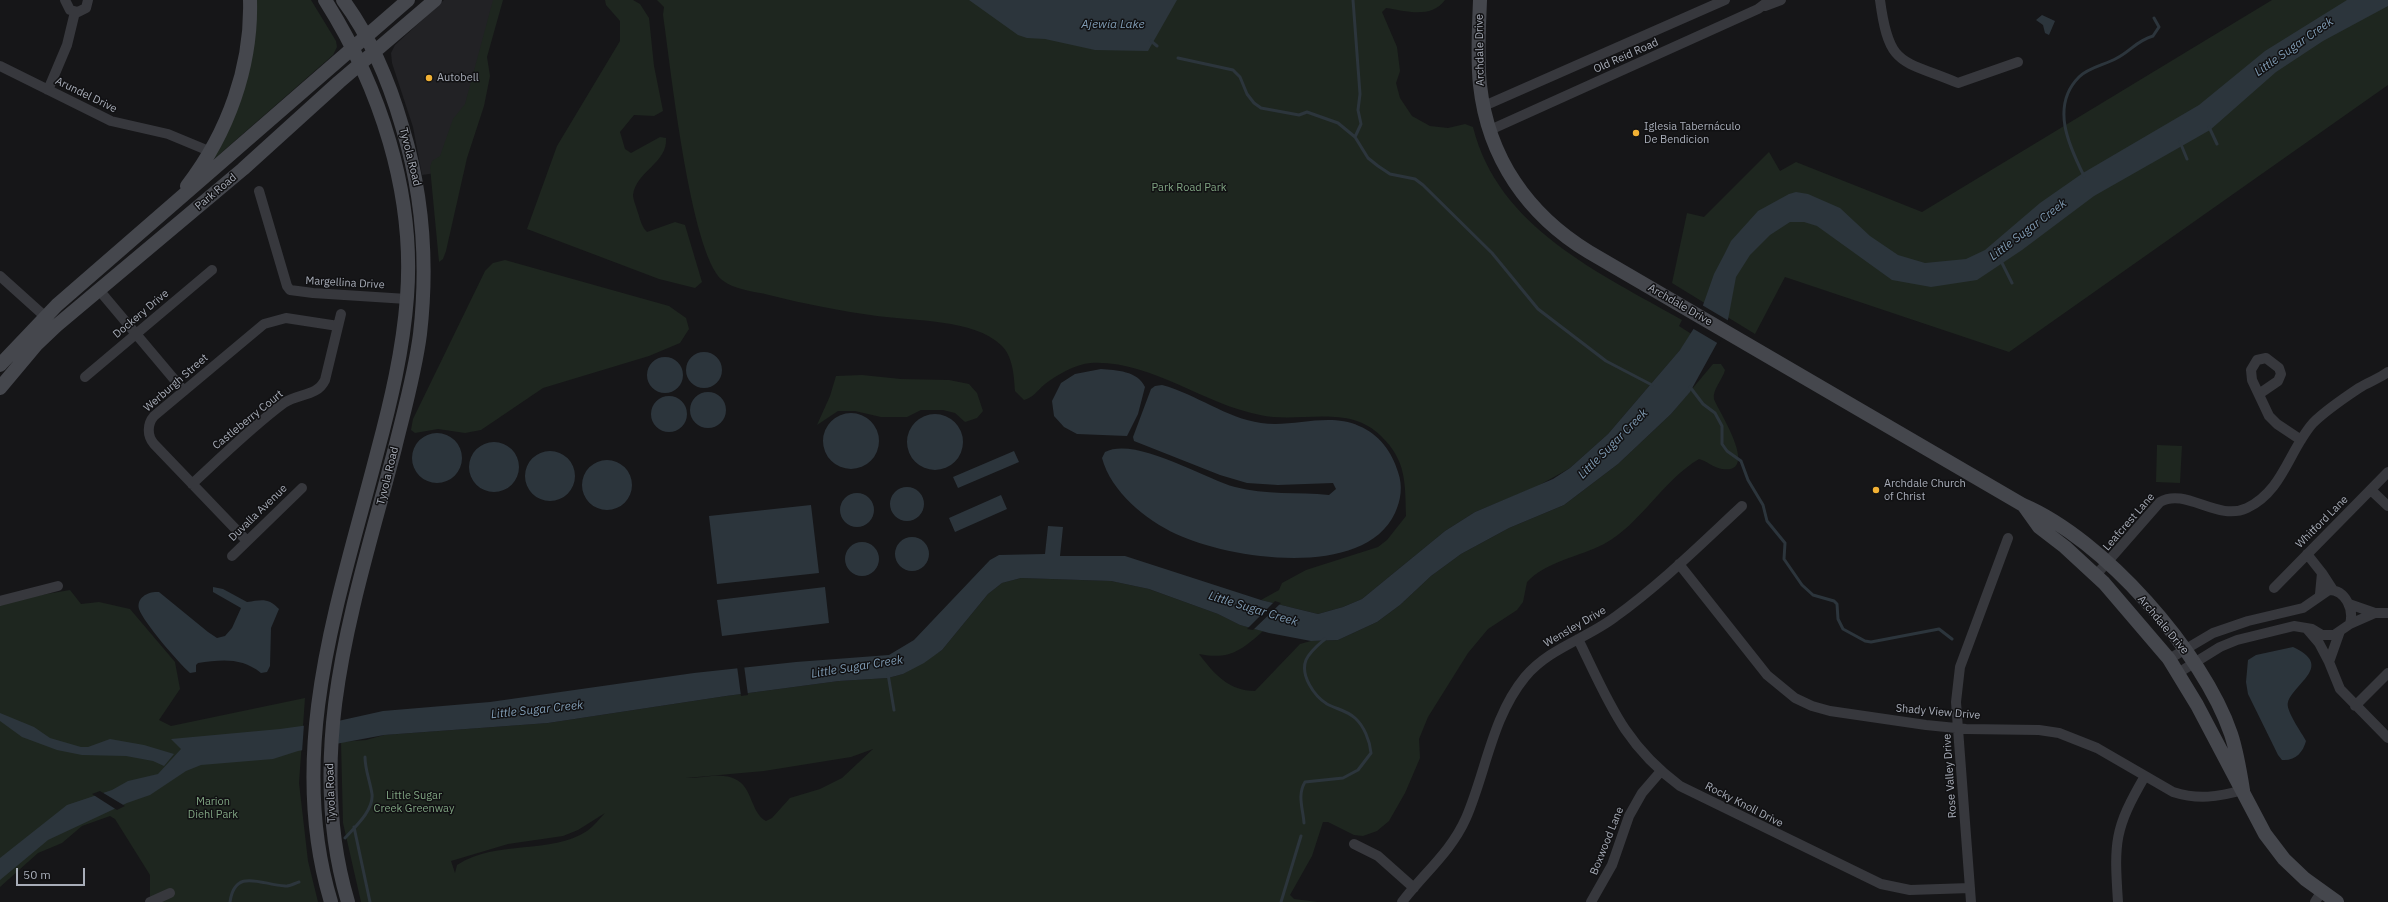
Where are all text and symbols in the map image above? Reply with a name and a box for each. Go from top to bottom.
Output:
street label: Archdale Drive [1473,14,1487,86]
water label: Little Sugar Creek [2252,14,2336,80]
water label: Ajewia Lake [1081,18,1145,32]
street label: Old Reid Road [1591,36,1661,76]
place label: Autobell [437,71,479,85]
marker: Autobell [424,73,434,83]
street label: Arundel Drive [53,74,119,116]
place label: Iglesia Tabernáculo De Bendicion [1644,120,1741,146]
street label: Tyvola Road [396,127,424,187]
marker: Iglesia Tabernáculo De Bendicion [1631,128,1641,138]
street label: Park Road [193,171,239,213]
park label: Park Road Park [1151,181,1227,195]
water label: Little Sugar Creek [1987,196,2069,264]
street label: Margellina Drive [305,274,385,292]
street label: Archdale Drive [1645,281,1715,329]
street label: Dockery Drive [111,287,171,341]
street label: Werburgh Street [141,351,211,415]
street label: Castleberry Court [210,388,286,452]
water label: Little Sugar Creek [1575,406,1651,482]
street label: Tyvola Road [374,446,402,506]
place label: Archdale Church of Christ [1884,477,1966,503]
street label: Duvalla Avenue [226,482,290,544]
marker: Archdale Church of Christ [1871,485,1881,495]
street label: Leafcrest Lane [2100,491,2158,553]
street label: Whitford Lane [2293,493,2351,551]
water label: Little Sugar Creek [1207,589,1299,629]
street label: Archdale Drive [2135,593,2191,657]
street label: Wensley Drive [1541,604,1609,650]
water label: Little Sugar Creek [810,653,904,681]
water label: Little Sugar Creek [490,698,584,722]
street label: Shady View Drive [1895,702,1981,722]
street label: Rose Valley Drive [1940,733,1960,819]
street label: Tyvola Road [323,763,339,823]
street label: Rocky Knoll Drive [1703,780,1785,830]
park label: Little Sugar Creek Greenway [374,789,454,815]
park label: Marion Diehl Park [188,795,238,821]
street label: Boxwood Lane [1587,805,1627,877]
scale bar [18,860,87,886]
text: 50 m [23,867,51,882]

